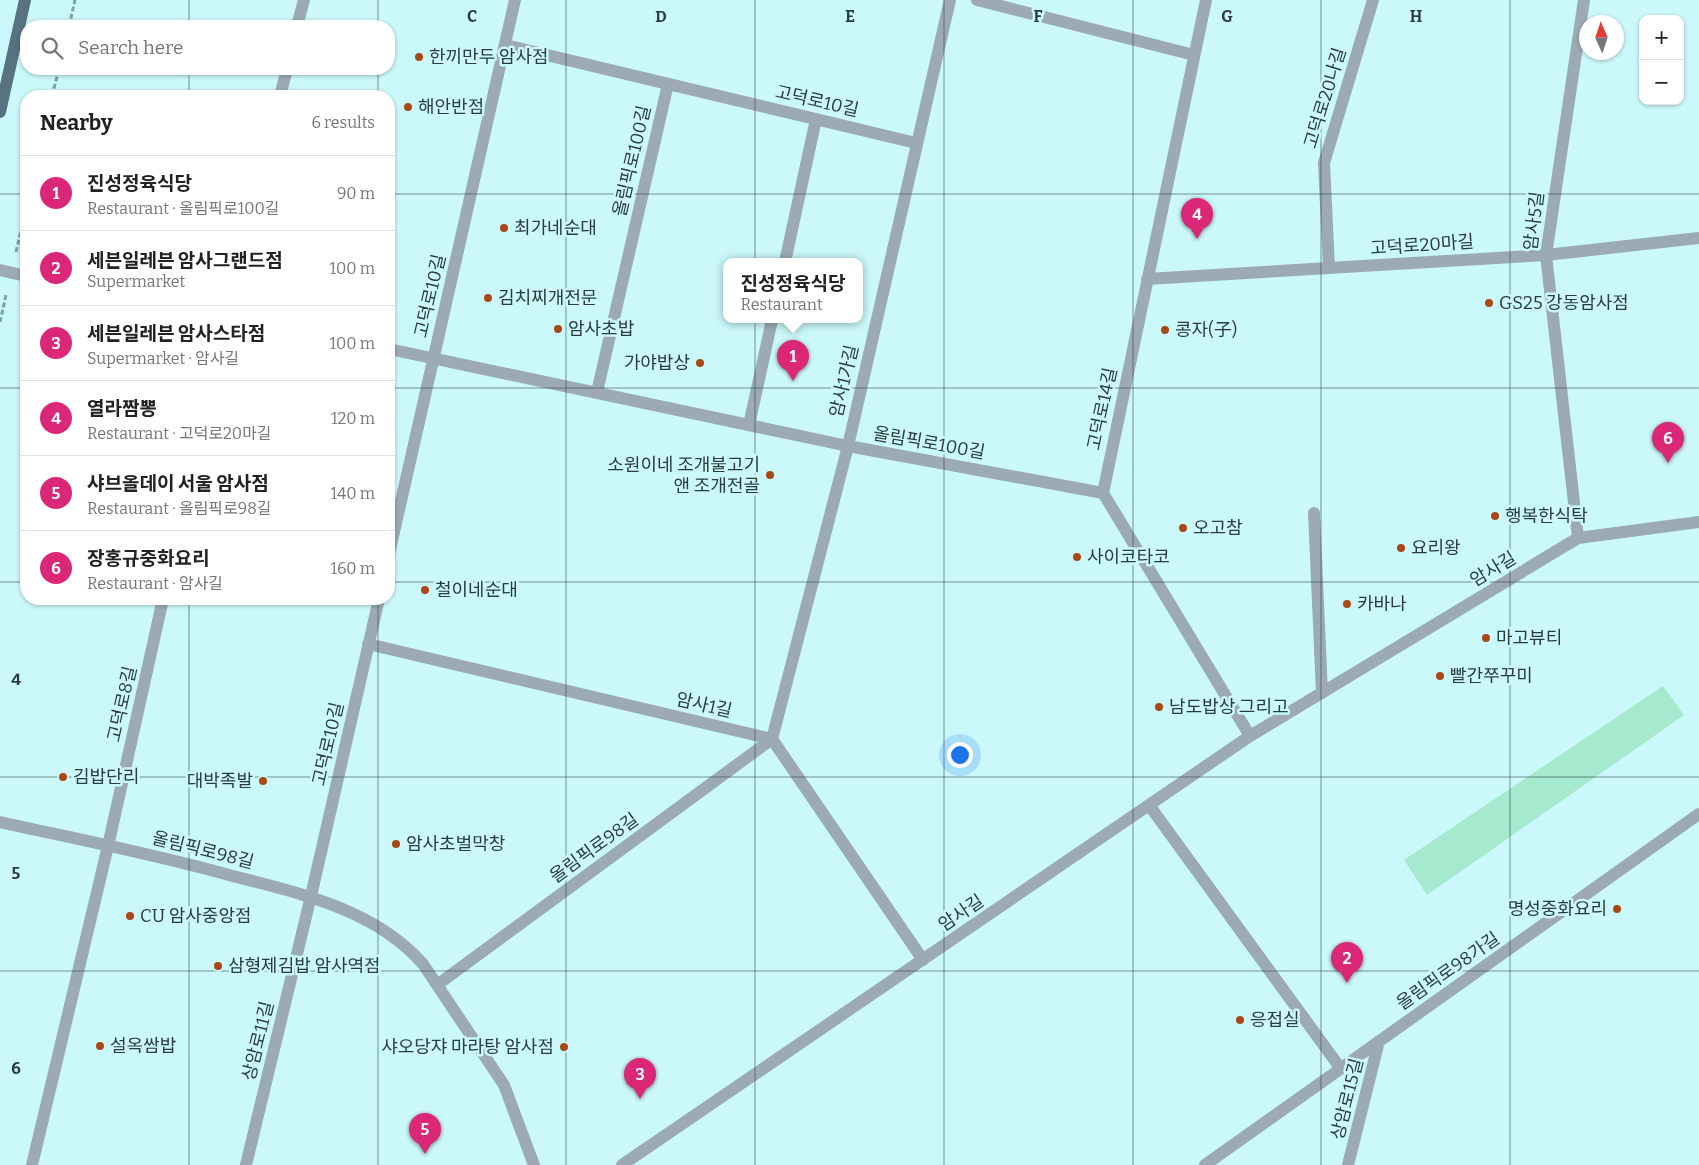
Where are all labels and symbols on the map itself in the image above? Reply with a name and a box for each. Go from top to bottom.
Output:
text: C [467,7,477,26]
text: D [655,7,667,26]
text: E [845,7,855,26]
text: F [1034,7,1043,26]
text: G [1221,7,1233,26]
text: H [1410,7,1423,26]
north arrow [1579,15,1624,60]
street label: 고덕로20나길 [1299,45,1351,151]
place label: 한끼만두 암사점 [429,46,549,68]
marker: 한끼만두 암사점 [413,51,425,63]
street label: 고덕로10길 [773,81,861,121]
place label: 해안반점 [418,96,484,118]
marker: 해안반점 [402,101,414,113]
street label: 올림픽로100길 [609,103,655,219]
street label: 암사5길 [1519,190,1549,252]
pin: 4 [1181,198,1213,239]
place label: 최가네순대 [514,217,597,239]
marker: 최가네순대 [498,222,510,234]
street label: 고덕로20마길 [1369,230,1475,260]
street label: 고덕로10길 [410,252,450,340]
place label: 김치찌개전문 [498,287,597,309]
marker: 김치찌개전문 [482,292,494,304]
place label: GS25 강동암사점 [1499,292,1629,314]
marker: GS25 강동암사점 [1483,297,1495,309]
place label: 암사초밥 [568,318,634,340]
place label: 콩자(子) [1175,319,1237,341]
marker: 암사초밥 [552,323,564,335]
marker: 콩자(子) [1159,324,1171,336]
pin: 1 [777,340,809,381]
street label: 암사1가길 [825,343,863,419]
place label: 가야밥상 [624,352,690,374]
marker: 가야밥상 [694,357,706,369]
street label: 고덕로14길 [1083,366,1121,452]
street label: 올림픽로100길 [871,422,987,464]
pin: 6 [1652,422,1684,463]
place label: 소원이네 조개불고기 앤 조개전골 [607,454,760,497]
marker: 소원이네 조개불고기 앤 조개전골 [764,469,776,481]
place label: 행복한식탁 [1505,505,1588,527]
marker: 행복한식탁 [1489,510,1501,522]
place label: 오고참 [1193,517,1243,539]
marker: 오고참 [1177,522,1189,534]
place label: 요리왕 [1411,537,1461,559]
marker: 요리왕 [1395,542,1407,554]
place label: 사이코타코 [1087,546,1170,568]
street label: 암사길 [1466,547,1520,591]
marker: 사이코타코 [1071,551,1083,563]
place label: 철이네순대 [435,579,518,601]
marker: 철이네순대 [419,584,431,596]
place label: 카바나 [1357,593,1407,615]
marker: 카바나 [1341,598,1353,610]
place label: 마고뷰티 [1496,627,1562,649]
marker: 마고뷰티 [1480,632,1492,644]
street label: 고덕로8길 [103,664,141,744]
place label: 빨간쭈꾸미 [1450,665,1533,687]
text: 4 [11,670,21,689]
marker: 빨간쭈꾸미 [1434,670,1446,682]
street label: 암사1길 [674,688,734,722]
place label: 남도밥상 그리고 [1169,696,1289,718]
street label: 고덕로10길 [308,700,348,788]
marker: 남도밥상 그리고 [1153,701,1165,713]
your location [947,742,973,768]
place label: 김밥단리 [73,766,139,788]
place label: 대박족발 [187,770,253,792]
marker: 김밥단리 [57,771,69,783]
marker: 대박족발 [257,775,269,787]
street label: 올림픽로98길 [545,808,643,888]
street label: 올림픽로98길 [150,827,256,873]
place label: 암사초벌막창 [406,833,505,855]
marker: 암사초벌막창 [390,838,402,850]
text: 5 [12,864,21,883]
street label: 암사길 [934,890,988,936]
place label: 명성중화요리 [1508,898,1607,920]
marker: 명성중화요리 [1611,903,1623,915]
place label: CU 암사중앙점 [140,905,252,927]
marker: CU 암사중앙점 [124,910,136,922]
street label: 올림픽로98가길 [1392,927,1504,1015]
pin: 2 [1331,942,1363,983]
place label: 삼형제김밥 암사역점 [228,955,381,977]
marker: 삼형제김밥 암사역점 [212,960,224,972]
street label: 상암로11길 [238,999,278,1083]
place label: 응접실 [1250,1009,1300,1031]
marker: 응접실 [1234,1014,1246,1026]
place label: 설옥쌈밥 [110,1035,176,1057]
place label: 샤오당쟈 마라탕 암사점 [381,1036,554,1058]
marker: 설옥쌈밥 [94,1040,106,1052]
marker: 샤오당쟈 마라탕 암사점 [558,1041,570,1053]
street label: 상암로15길 [1326,1056,1368,1142]
pin: 3 [624,1058,656,1099]
text: 6 [11,1059,21,1078]
pin: 5 [409,1113,441,1154]

